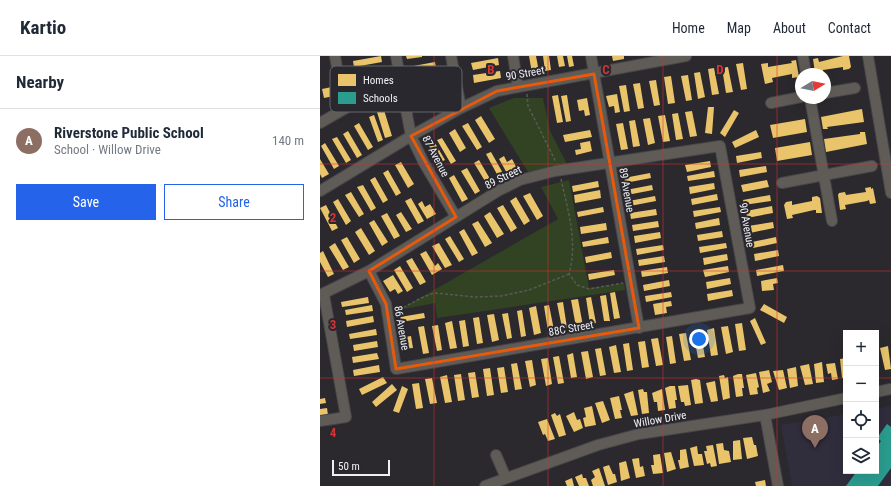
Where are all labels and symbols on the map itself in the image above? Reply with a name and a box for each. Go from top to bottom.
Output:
text: B [487,62,495,77]
text: C [602,62,610,77]
text: D [716,62,724,77]
street label: 90 Street [505,64,546,83]
legend [330,66,462,112]
north arrow [795,68,831,104]
text: Homes [363,74,394,87]
text: Schools [363,92,398,105]
street label: 87 Avenue [419,133,452,179]
street label: 89 Street [483,163,524,192]
street label: 89 Avenue [616,167,637,213]
street label: 90 Avenue [736,202,757,248]
text: 2 [330,210,337,225]
street label: 86 Avenue [391,305,412,351]
text: 3 [330,317,336,332]
street label: 88C Street [548,318,595,339]
your location [689,329,709,349]
street label: Willow Drive [633,408,687,431]
pin: A [802,415,828,448]
text: 4 [330,425,337,440]
scale bar [332,458,390,477]

